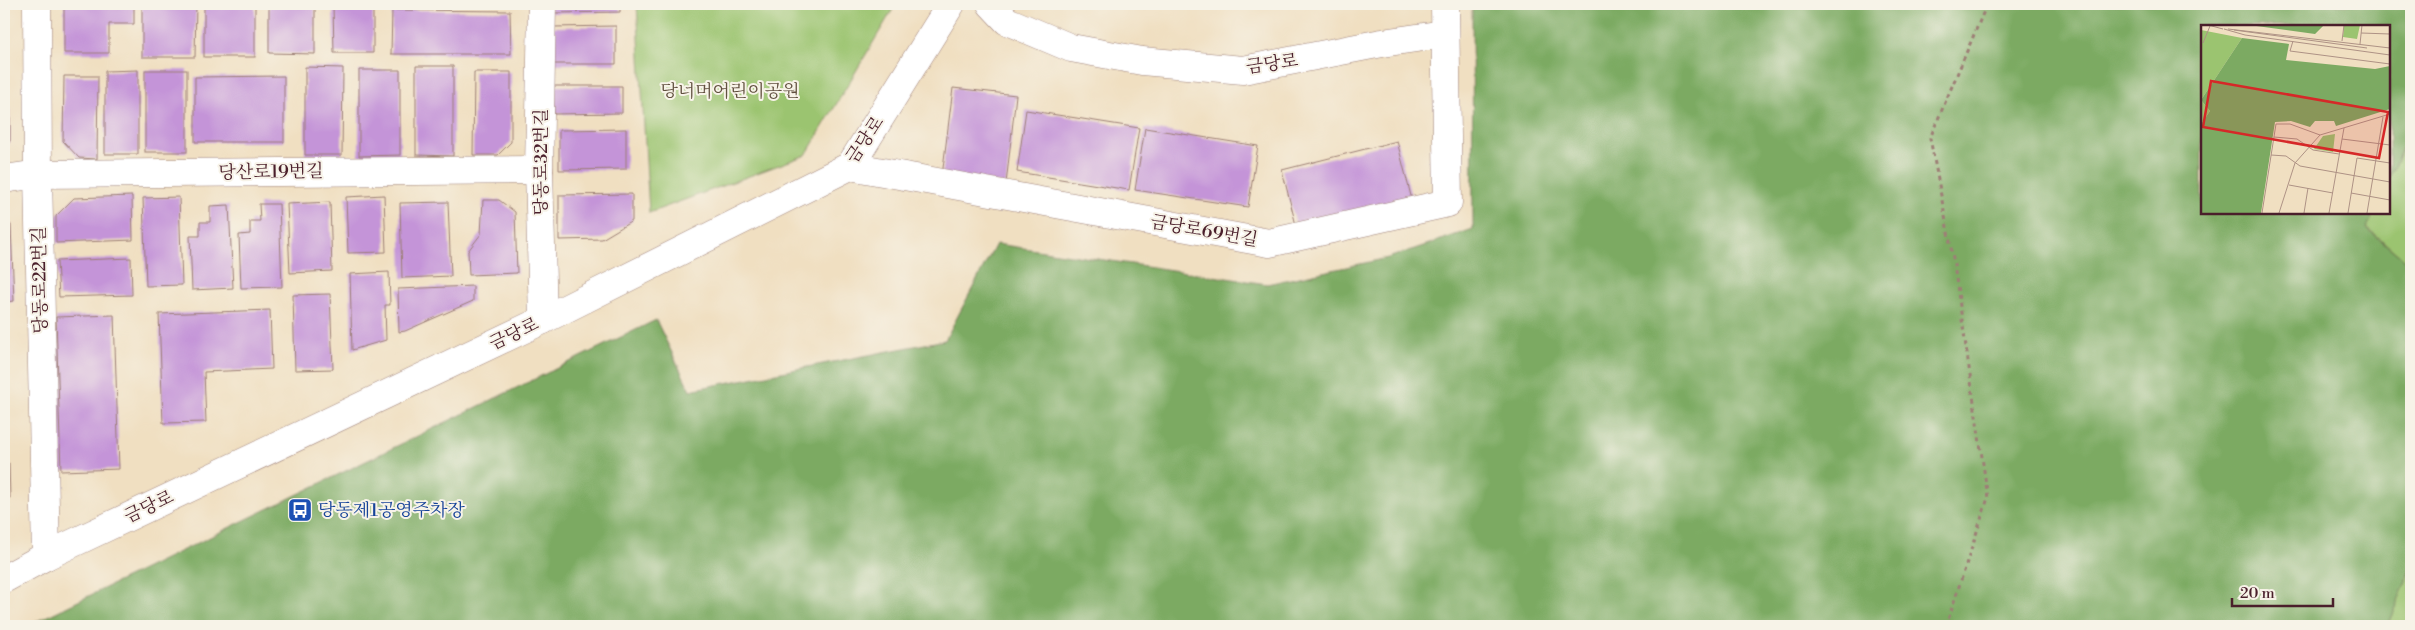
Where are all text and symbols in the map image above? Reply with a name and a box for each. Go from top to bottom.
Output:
inset map [2201,25,2390,214]
street label: 금당로 [1245,49,1299,79]
park label: 당너머어린이공원 [660,80,800,103]
street label: 당동로32번길 [530,108,553,216]
street label: 금당로 [841,112,889,168]
street label: 당산로19번길 [218,160,324,184]
street label: 금당로69번길 [1148,210,1260,252]
street label: 당동로22번길 [28,226,52,334]
street label: 금당로 [485,313,543,355]
street label: 금당로 [120,486,178,528]
bus stop icon: 당동제1공영주차장 [287,497,313,523]
place label: 당동제1공영주차장 [318,499,465,522]
scale bar [2232,575,2334,607]
text: 20 m [2240,584,2275,603]

